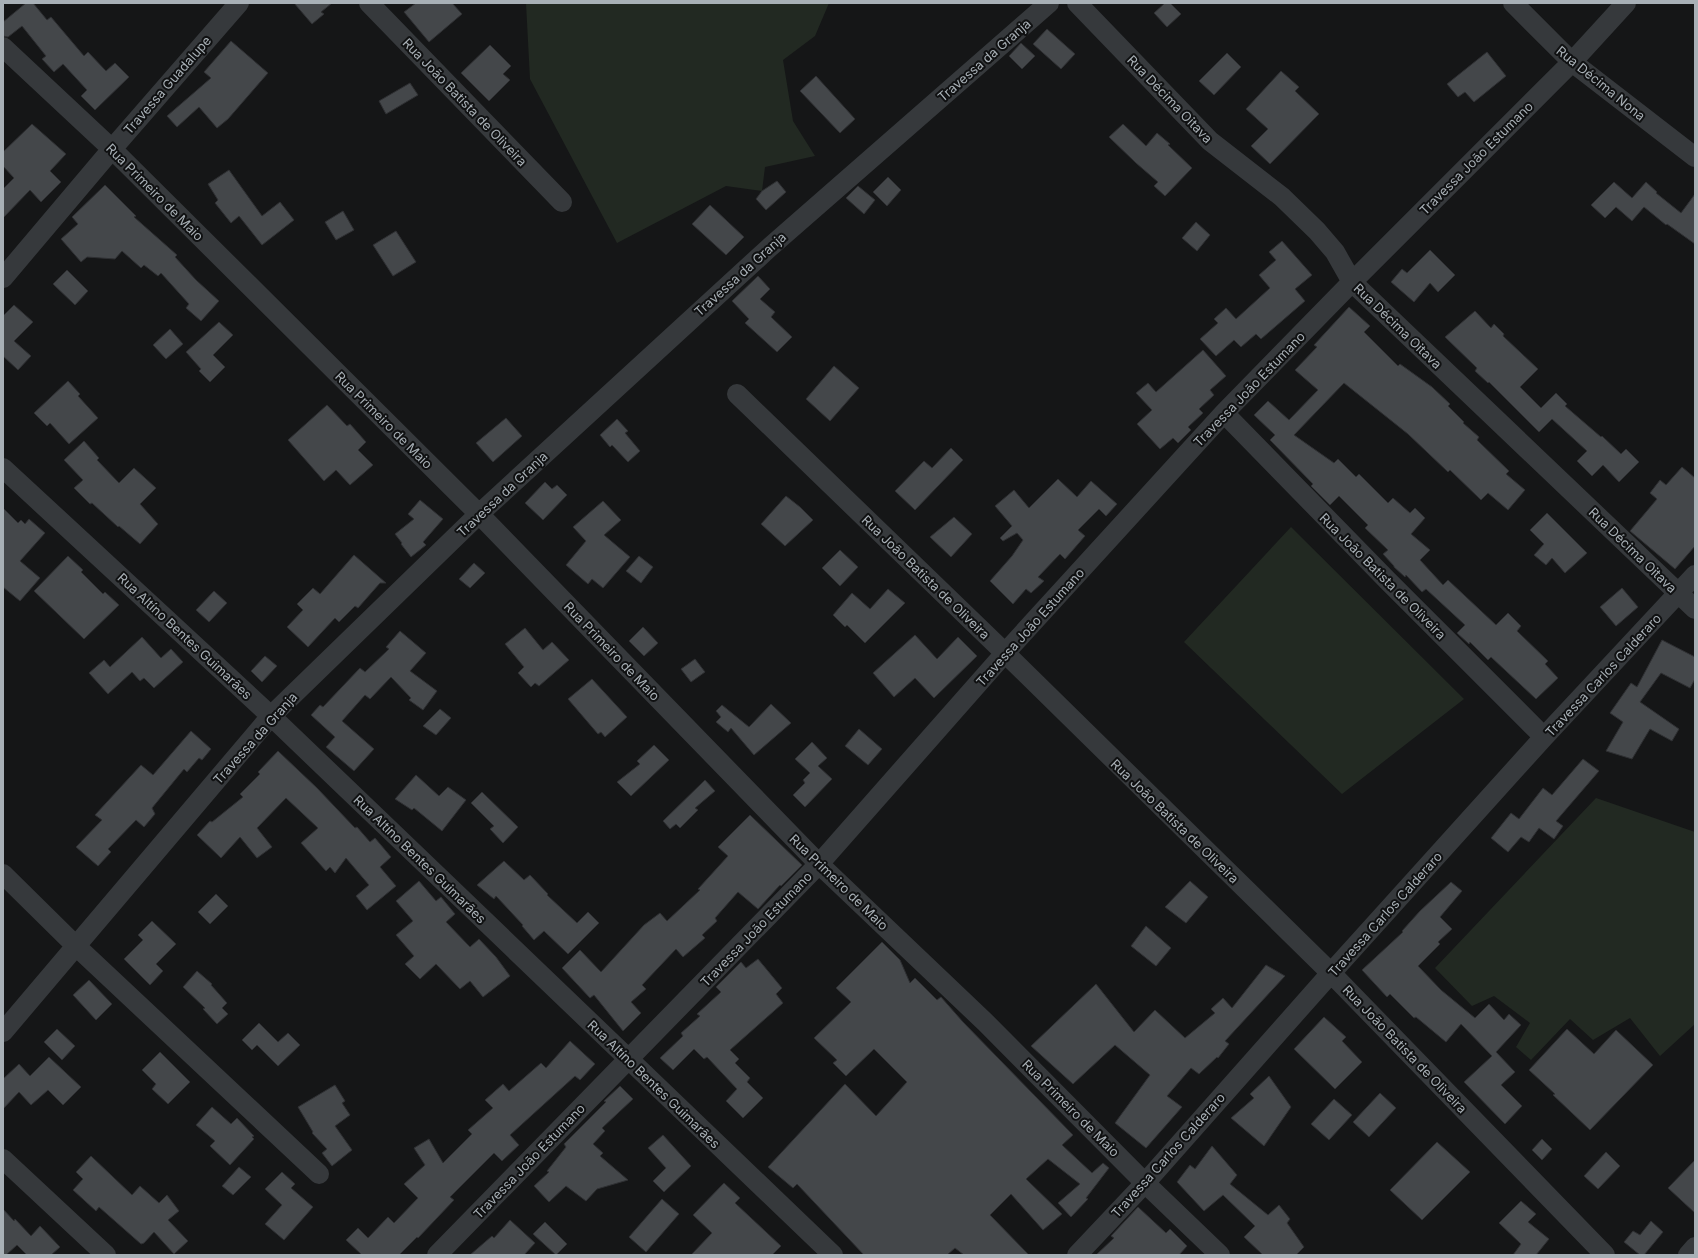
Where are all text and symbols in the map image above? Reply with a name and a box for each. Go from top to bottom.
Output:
street label: Travessa da Granja [934,15,1034,105]
street label: Travessa Guadalupe [120,32,214,138]
street label: Rua João Batista de Oliveira [400,35,530,169]
street label: Rua Décima Nona [1553,42,1649,124]
street label: Rua Décima Oitava [1124,52,1216,146]
street label: Travessa João Estumano [1416,98,1536,218]
street label: Rua Primeiro de Maio [103,140,207,244]
street label: Travessa da Granja [691,229,789,319]
street label: Rua Décima Oitava [1351,280,1445,372]
street label: Travessa João Estumano [1190,328,1308,450]
street label: Rua Primeiro de Maio [332,368,436,472]
street label: Travessa da Granja [453,448,551,540]
street label: Rua Décima Oitava [1586,504,1680,596]
street label: Rua João Batista de Oliveira [1317,510,1449,642]
street label: Rua João Batista de Oliveira [859,512,993,642]
street label: Travessa João Estumano [973,564,1088,690]
street label: Rua Altíno Bentes Guimarães [115,570,256,703]
street label: Rua Primeiro de Maio [561,598,663,704]
street label: Travessa Carlos Calderaro [1542,610,1664,740]
street label: Travessa da Granja [210,689,300,787]
street label: Rua João Batista de Oliveira [1108,756,1242,886]
street label: Rua Altíno Bentes Guimarães [351,792,490,927]
street label: Rua Primeiro de Maio [786,831,892,933]
street label: Travessa Carlos Calderaro [1325,848,1445,980]
street label: Travessa João Estumano [697,868,815,990]
street label: Rua João Batista de Oliveira [1340,982,1470,1116]
street label: Rua Altíno Bentes Guimarães [585,1017,724,1152]
street label: Rua Primeiro de Maio [1019,1056,1123,1160]
street label: Travessa Carlos Calderaro [1108,1089,1228,1221]
street label: Travessa João Estumano [470,1100,588,1222]

